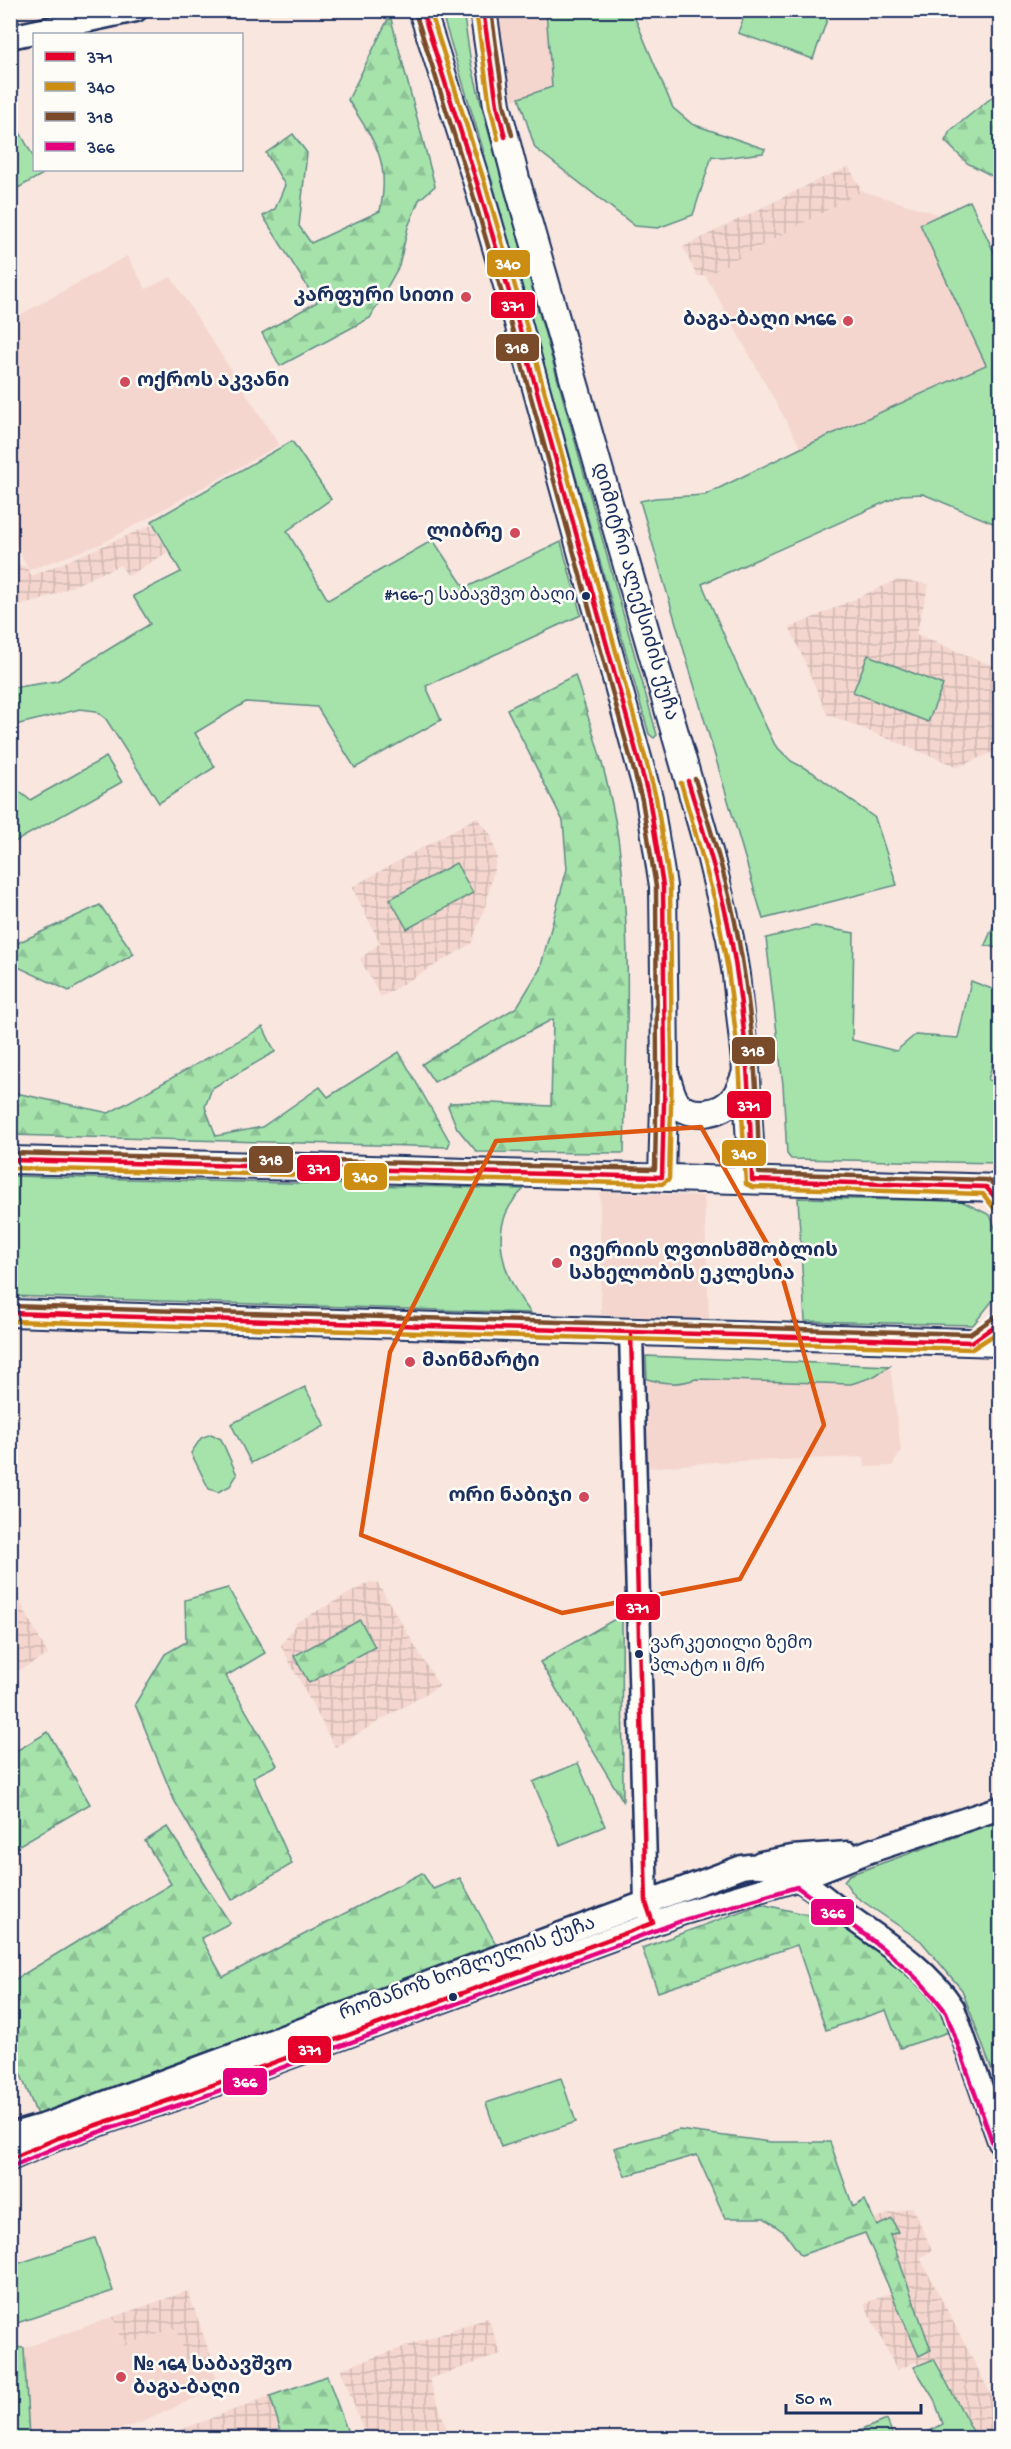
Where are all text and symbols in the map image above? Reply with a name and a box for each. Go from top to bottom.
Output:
legend [33,33,243,171]
text: 371 [86,49,113,70]
text: 340 [86,79,115,100]
text: 318 [86,109,114,130]
text: 366 [86,139,115,160]
line badge: 340 [486,249,531,278]
text: 340 [495,257,520,276]
place label: კარფური სითი [293,285,454,309]
marker: კარფური სითი [459,290,473,304]
line badge: 371 [490,291,536,319]
text: 371 [500,299,525,318]
place label: ბაგა-ბაღი N166 [683,310,837,333]
marker: ბაგა-ბაღი N166 [841,314,855,328]
line badge: 318 [495,333,540,362]
text: 318 [504,341,529,360]
place label: ოქროს აკვანი [137,370,289,394]
marker: ოქროს აკვანი [118,375,132,389]
street label: დიმიტრი ალექსიძის ქუჩა [586,460,683,724]
place label: ლიბრე [426,521,503,545]
marker: ლიბრე [508,526,522,540]
place label: #166-ე საბავშვო ბაღი [384,586,575,607]
marker: #166-ე საბავშვო ბაღი [580,590,592,602]
line badge: 318 [731,1036,776,1065]
text: 318 [740,1044,765,1063]
line badge: 371 [726,1090,772,1119]
text: 371 [736,1099,761,1118]
line badge: 340 [721,1139,767,1167]
line badge: 318 [248,1145,294,1174]
text: 340 [731,1147,756,1166]
text: 318 [258,1153,283,1172]
line badge: 371 [296,1154,341,1182]
text: 371 [306,1162,331,1181]
line badge: 340 [343,1162,388,1191]
text: 340 [352,1170,377,1189]
place label: ივერიის ღვთისმშობლის სახელობის ეკლესია [569,1240,838,1287]
marker: ივერიის ღვთისმშობლის სახელობის ეკლესია [550,1256,564,1270]
place label: მაინმარტი [422,1350,540,1374]
marker: მაინმარტი [403,1355,417,1369]
place label: ორი ნაბიჯი [448,1485,572,1509]
marker: ორი ნაბიჯი [577,1490,591,1504]
line badge: 371 [615,1593,661,1621]
text: 371 [625,1601,650,1620]
place label: ვარკეთილი ზემო პლატო II მ/რ [650,1633,812,1678]
marker: ვარკეთილი ზემო პლატო II მ/რ [633,1648,645,1660]
line badge: 366 [810,1898,855,1926]
text: 366 [820,1906,846,1925]
street label: რომანოზ ხომლელის ქუჩა [337,1912,599,2027]
unlabelled marker [447,1991,459,2003]
line badge: 371 [287,2035,332,2064]
text: 371 [297,2043,322,2062]
line badge: 366 [222,2067,268,2096]
text: 366 [232,2075,258,2094]
place label: № 164 საბავშვო ბაგა-ბაღი [133,2355,292,2401]
marker: № 164 საბავშვო ბაგა-ბაღი [114,2370,128,2384]
scale bar [786,2377,921,2415]
text: 50 m [795,2390,832,2411]

